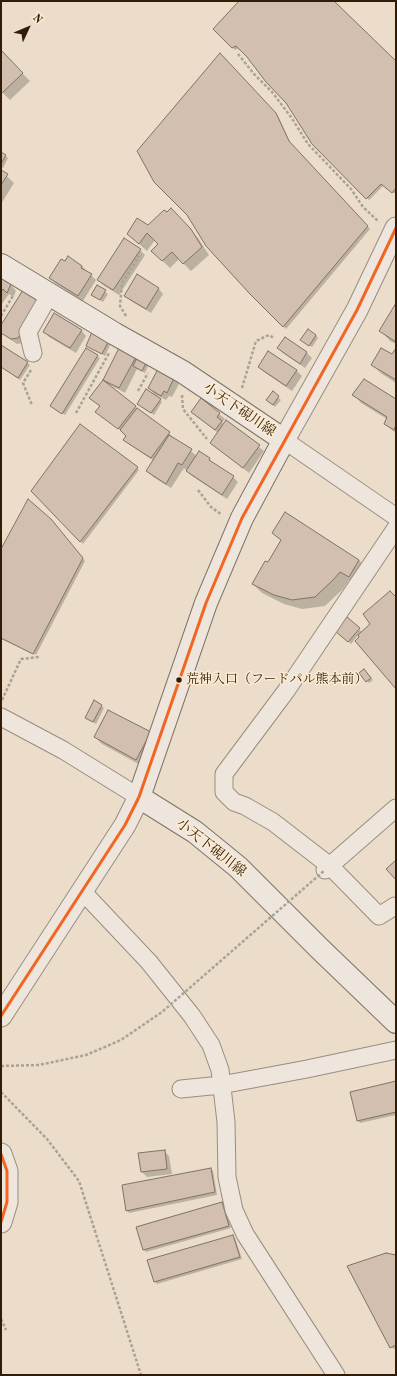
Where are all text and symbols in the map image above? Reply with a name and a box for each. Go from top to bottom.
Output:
north arrow [8,8,48,48]
text: N [30,12,44,26]
street label: 小天下硯川線 [199,380,279,440]
place label: 荒神入口（フードパル熊本前） [186,672,368,688]
marker: 荒神入口（フードパル熊本前） [174,675,184,685]
street label: 小天下硯川線 [173,816,249,880]

